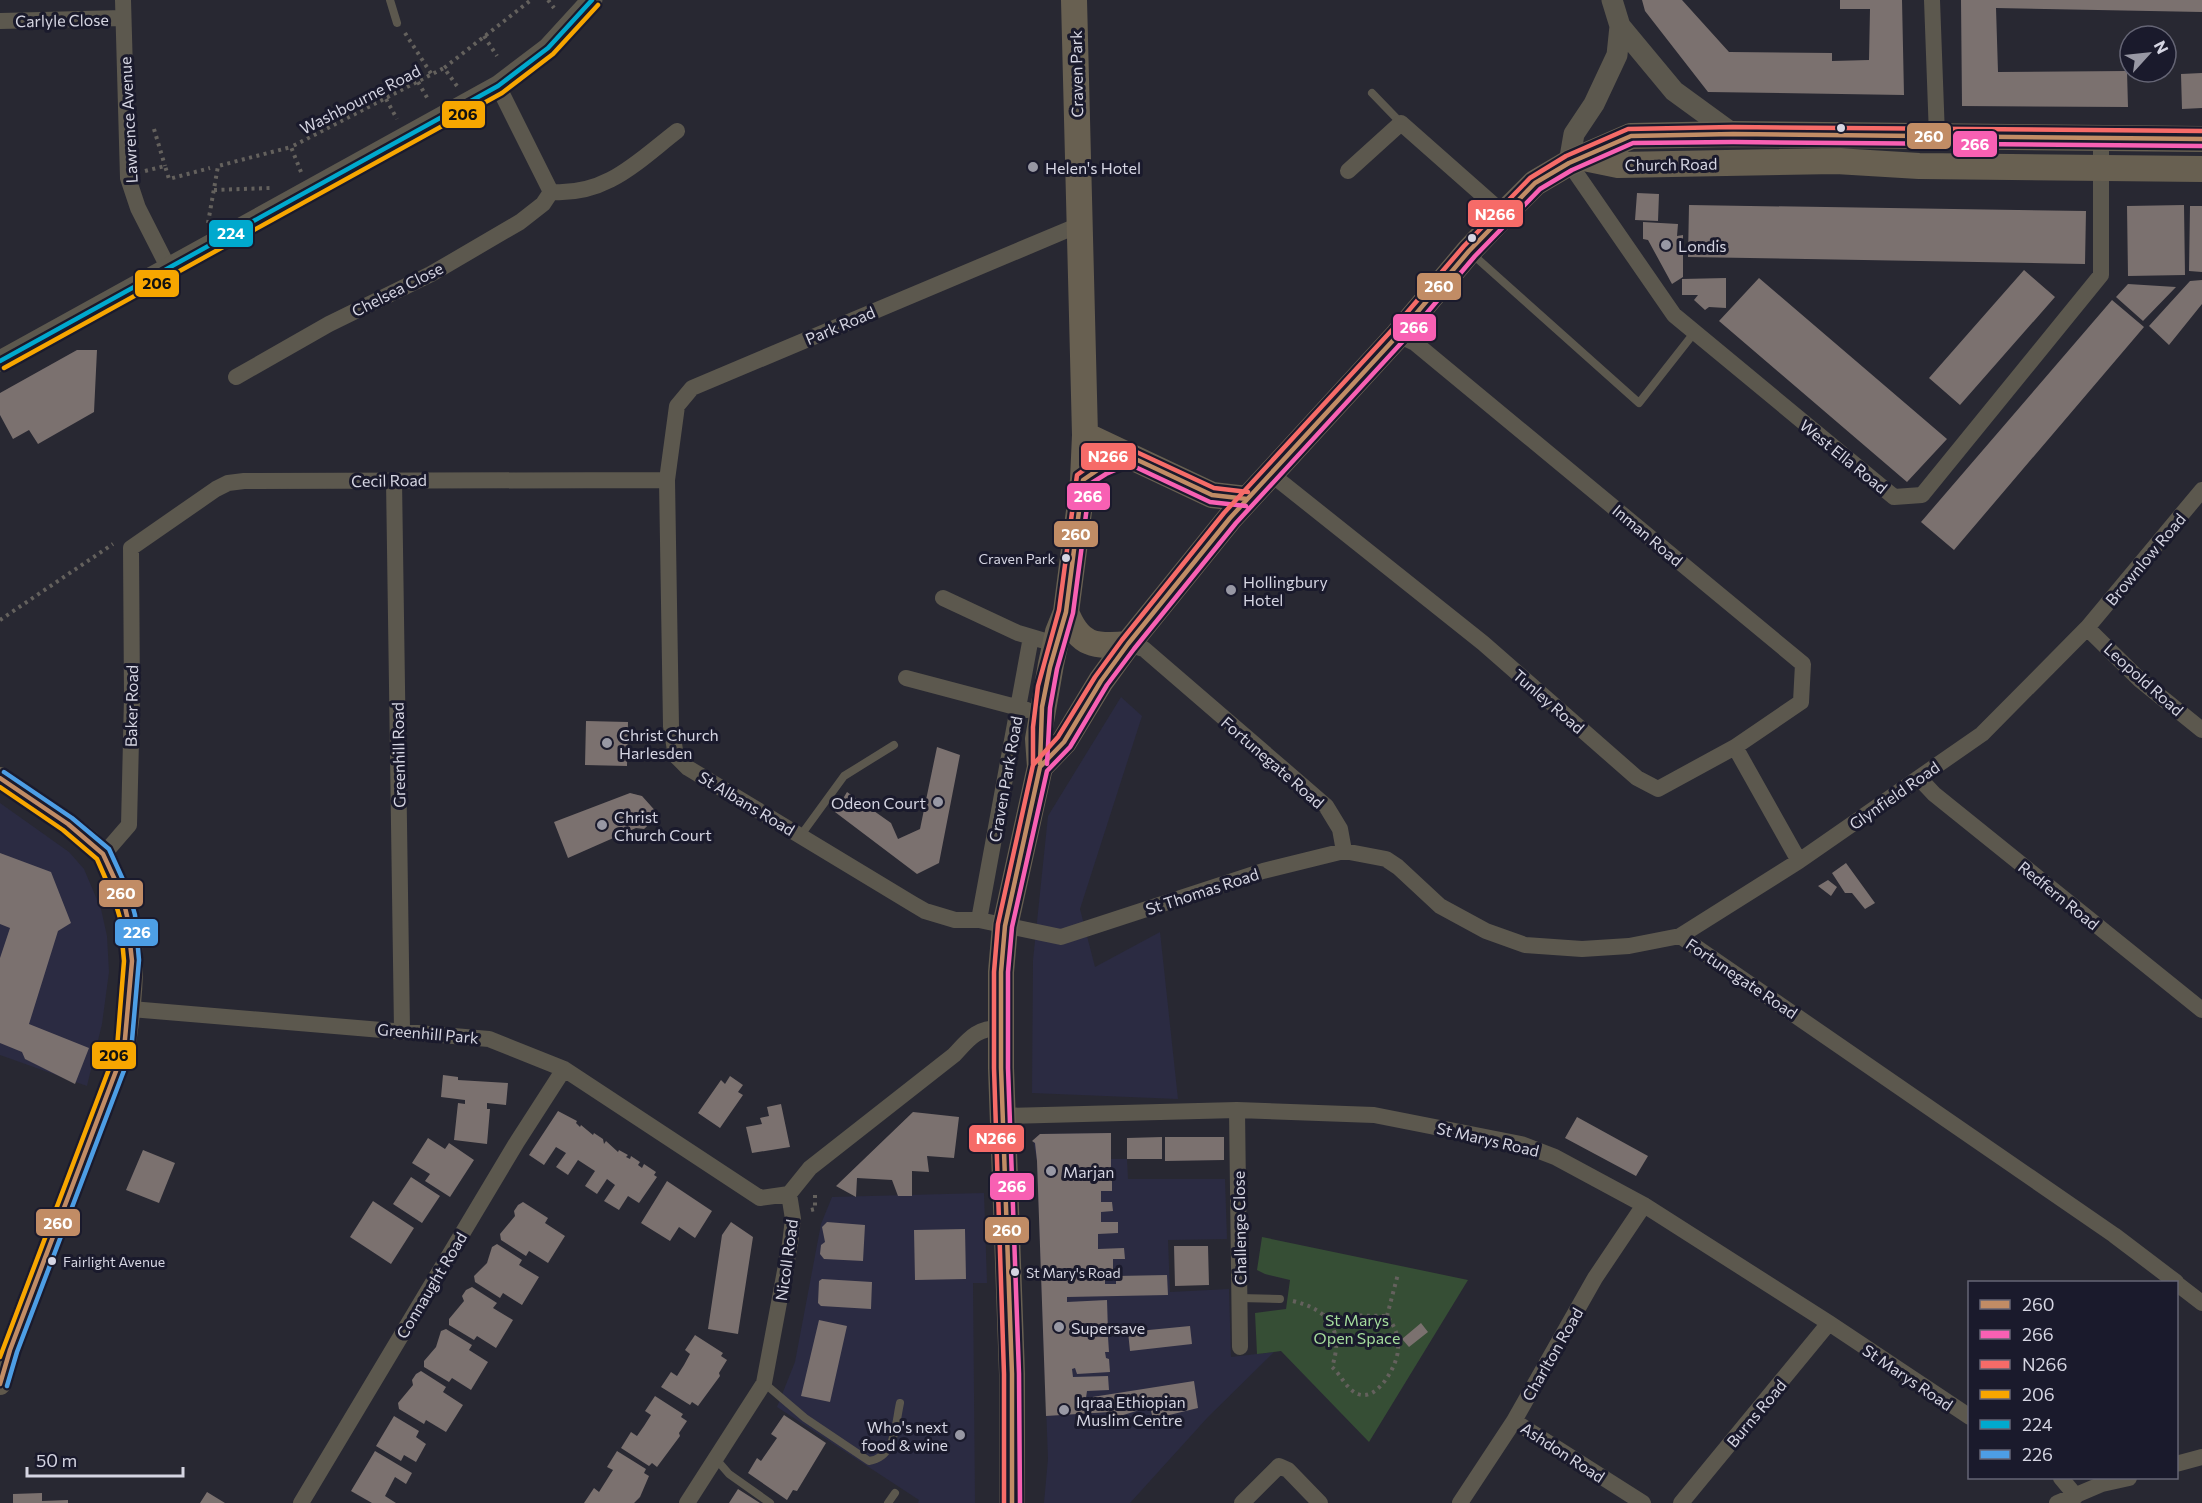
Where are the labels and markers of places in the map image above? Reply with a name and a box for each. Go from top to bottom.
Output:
unlabelled marker [1835,122,1847,134]
place label: Helen's Hotel [1045,158,1141,177]
marker: Helen's Hotel [1026,160,1040,174]
unlabelled marker [1466,232,1478,244]
place label: Londis [1678,236,1727,255]
marker: Londis [1659,238,1673,252]
place label: Craven Park [978,550,1055,567]
marker: Craven Park [1060,552,1072,564]
place label: Hollingbury Hotel [1243,572,1328,609]
marker: Hollingbury Hotel [1224,583,1238,597]
place label: Christ Church Harlesden [619,725,719,762]
marker: Christ Church Harlesden [600,736,614,750]
place label: Odeon Court [831,793,926,812]
marker: Odeon Court [931,795,945,809]
place label: Christ Church Court [614,807,712,844]
marker: Christ Church Court [595,818,609,832]
place label: Marjan [1063,1162,1115,1181]
marker: Marjan [1044,1164,1058,1178]
place label: Fairlight Avenue [63,1253,165,1270]
marker: Fairlight Avenue [46,1255,58,1267]
place label: St Mary's Road [1026,1264,1121,1281]
marker: St Mary's Road [1009,1266,1021,1278]
place label: Supersave [1071,1318,1145,1337]
marker: Supersave [1052,1320,1066,1334]
place label: Iqraa Ethiopian Muslim Centre [1076,1392,1186,1429]
marker: Iqraa Ethiopian Muslim Centre [1057,1403,1071,1417]
place label: Who's next food & wine [861,1417,948,1454]
marker: Who's next food & wine [953,1428,967,1442]

